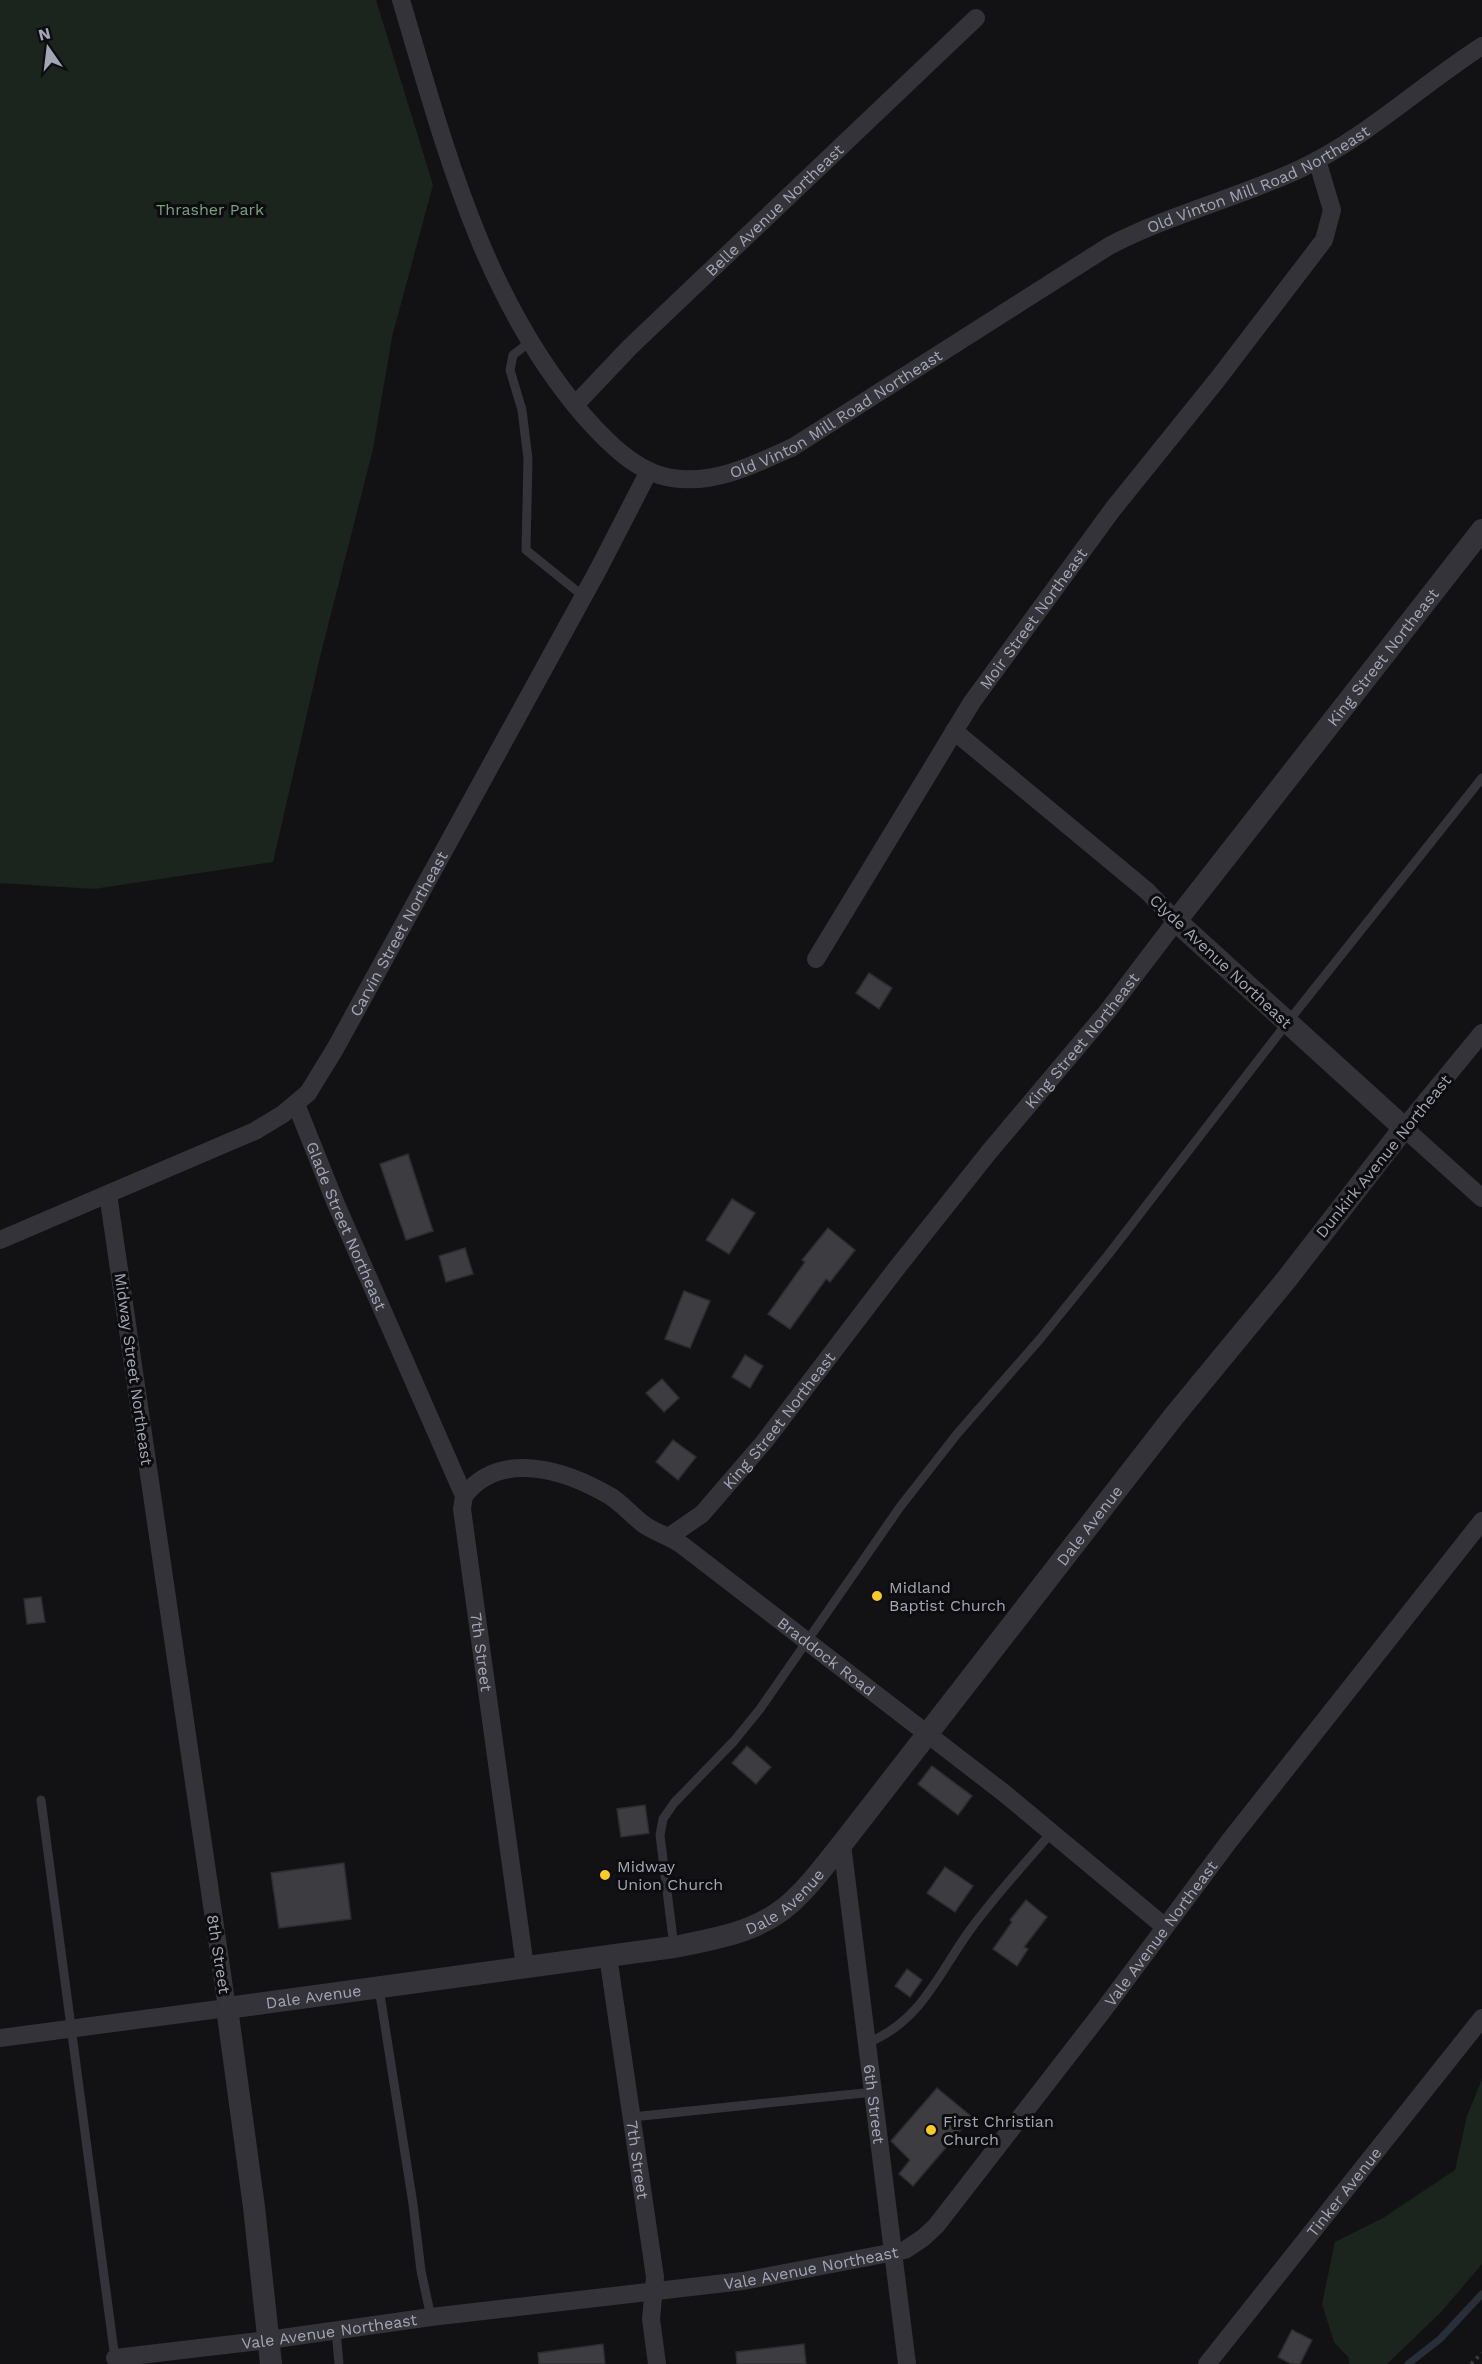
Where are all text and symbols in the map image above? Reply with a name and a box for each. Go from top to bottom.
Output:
north arrow [18,18,78,78]
text: N [36,23,53,45]
street label: Old Vinton Mill Road Northeast [1144,121,1374,237]
street label: Belle Avenue Northeast [702,140,848,280]
park label: Thrasher Park [156,200,264,219]
street label: Old Vinton Mill Road Northeast [727,346,946,482]
street label: Moir Street Northeast [976,544,1091,693]
street label: King Street Northeast [1323,584,1443,730]
street label: Carvin Street Northeast [346,848,452,1020]
street label: Clyde Avenue Northeast [1146,891,1296,1032]
street label: King Street Northeast [1021,969,1143,1112]
street label: Dunkirk Avenue Northeast [1312,1071,1455,1242]
street label: Glade Street Northeast [302,1139,391,1314]
street label: Midway Street Northeast [111,1272,156,1467]
street label: King Street Northeast [719,1348,839,1493]
street label: Dale Avenue [1053,1482,1127,1569]
place label: Midland Baptist Church [889,1578,1006,1615]
marker: Midland Baptist Church [870,1589,884,1603]
street label: 7th Street [466,1611,496,1693]
street label: Braddock Road [774,1613,878,1700]
place label: Midway Union Church [617,1857,723,1894]
street label: Vale Avenue Northeast [1101,1857,1222,2010]
street label: Dale Avenue [742,1865,828,1939]
marker: Midway Union Church [598,1868,612,1882]
street label: 8th Street [203,1913,234,1995]
street label: Dale Avenue [265,1981,362,2013]
street label: 6th Street [860,2063,888,2145]
place label: First Christian Church [943,2112,1054,2149]
street label: 7th Street [622,2119,653,2201]
marker: First Christian Church [924,2123,938,2137]
street label: Tinker Avenue [1303,2143,1386,2241]
street label: Vale Avenue Northeast [723,2242,900,2293]
street label: Vale Avenue Northeast [241,2310,419,2353]

